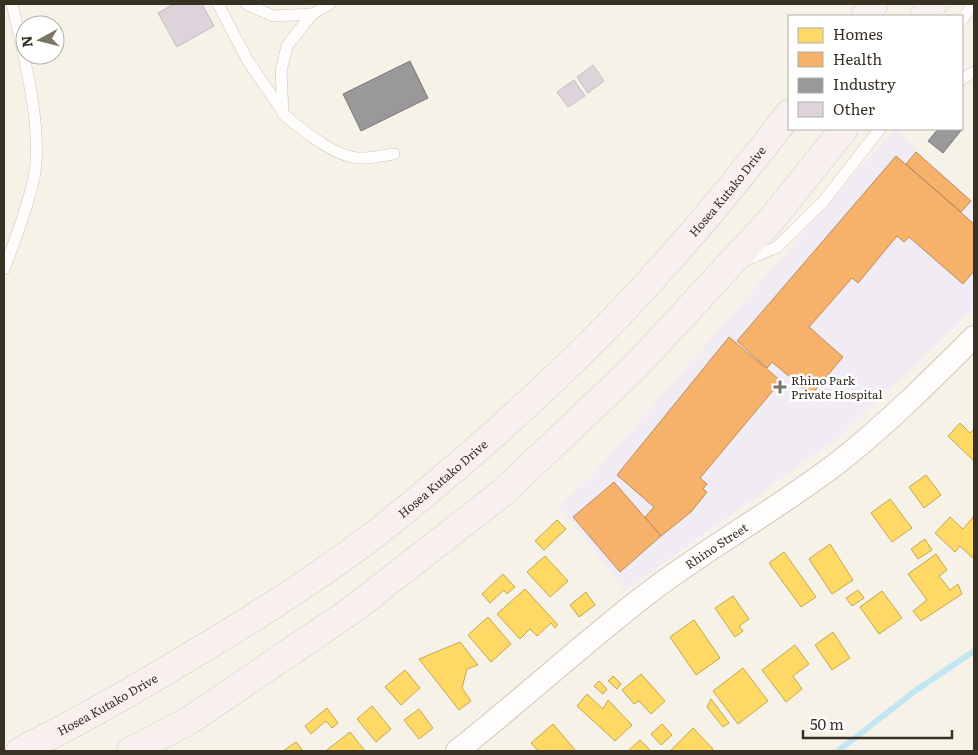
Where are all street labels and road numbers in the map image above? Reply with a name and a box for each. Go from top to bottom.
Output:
street label: Hosea Kutako Drive [684,142,770,240]
street label: Hosea Kutako Drive [394,435,491,522]
street label: Rhino Street [681,518,751,573]
street label: Hosea Kutako Drive [54,669,161,740]

